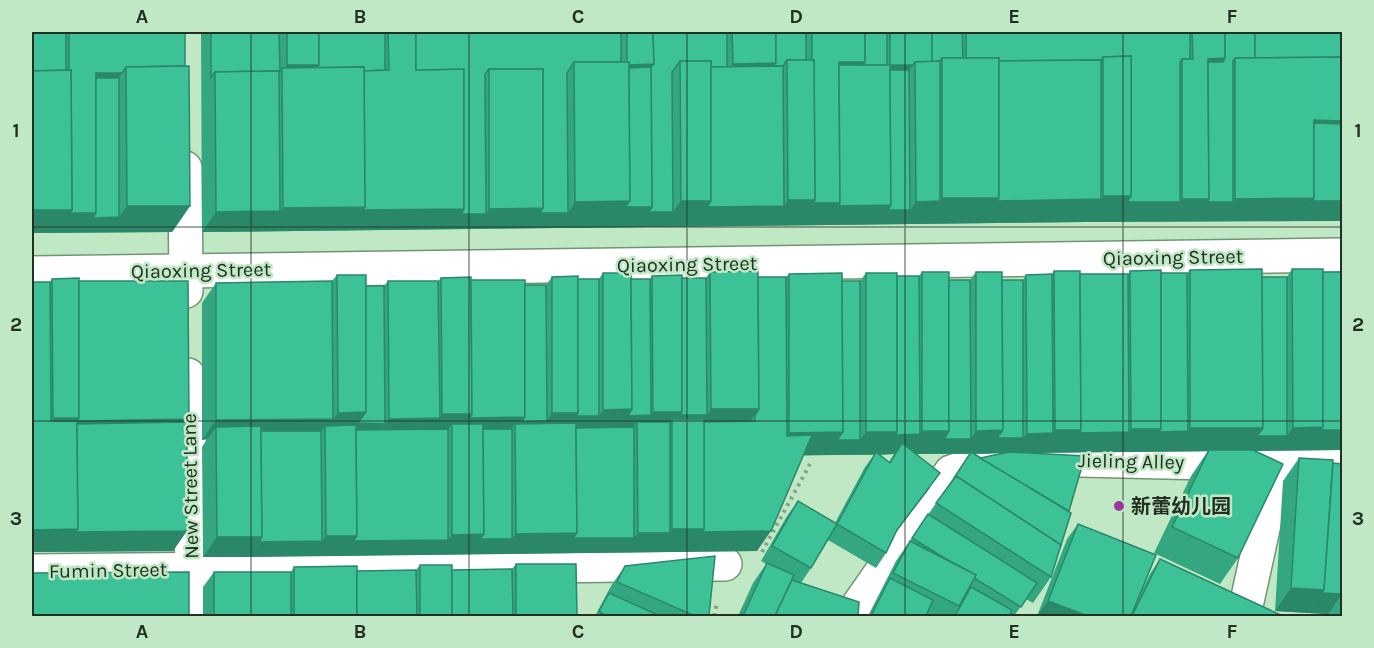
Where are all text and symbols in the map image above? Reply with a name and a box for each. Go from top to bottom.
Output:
text: A [136,5,149,28]
text: B [354,5,366,28]
text: C [572,5,584,28]
text: D [789,5,803,28]
text: E [1008,5,1020,28]
text: F [1227,5,1238,28]
text: 1 [12,119,20,142]
text: 1 [1354,119,1362,142]
street label: Qiaoxing Street [1103,245,1244,270]
street label: Qiaoxing Street [617,252,758,277]
street label: Qiaoxing Street [131,258,272,283]
text: 2 [10,313,22,336]
text: 2 [1352,313,1364,336]
street label: New Street Lane [178,413,203,559]
street label: Jieling Alley [1078,449,1184,474]
place label: 新蕾幼儿园 [1131,495,1231,518]
marker: 新蕾幼儿园 [1112,499,1126,513]
text: 3 [10,507,22,530]
text: 3 [1352,507,1364,530]
street label: Fumin Street [49,558,168,583]
text: A [136,620,149,643]
text: B [354,620,366,643]
text: C [572,620,584,643]
text: D [789,620,803,643]
text: E [1008,620,1020,643]
text: F [1227,620,1238,643]

